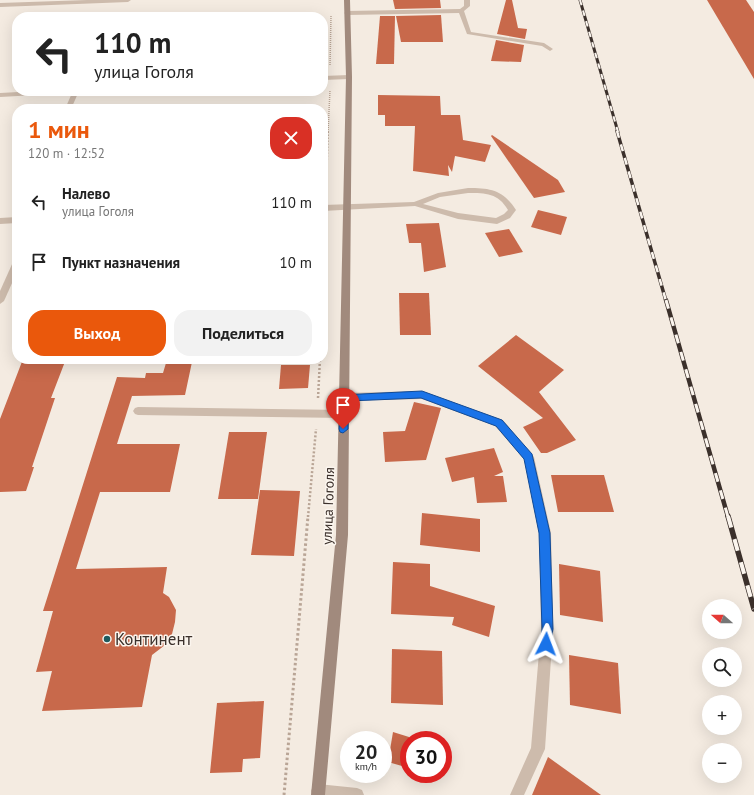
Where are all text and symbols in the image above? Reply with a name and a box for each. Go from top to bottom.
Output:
text: 110 m [94,24,171,61]
icon: left [28,28,80,80]
text: улица Гоголя [94,60,194,83]
text: 1 мин [28,114,90,145]
button: close [270,117,312,159]
text: 120 m · 12:52 [28,145,105,162]
text: Налево [62,184,110,203]
icon: left [28,191,50,213]
text: 110 m [271,193,312,212]
text: улица Гоголя [62,203,134,220]
icon: arrive [28,251,50,273]
text: Пункт назначения [62,253,180,272]
text: 10 m [279,253,312,272]
button: Выход [28,310,166,356]
button: Поделиться [174,310,312,356]
pin [326,388,360,429]
icon: arrive [332,394,354,416]
street label: улица Гоголя [318,467,338,545]
north arrow [702,599,742,639]
map controls [702,599,742,783]
position arrow [525,623,567,665]
place label: Континент [115,628,193,650]
marker: Континент [102,634,112,644]
button: search [702,647,742,687]
button: + [702,695,742,735]
speed limit sign: 30 [400,731,452,783]
text: 20 [355,739,377,765]
button: − [702,743,742,783]
text: km/h [355,760,377,773]

